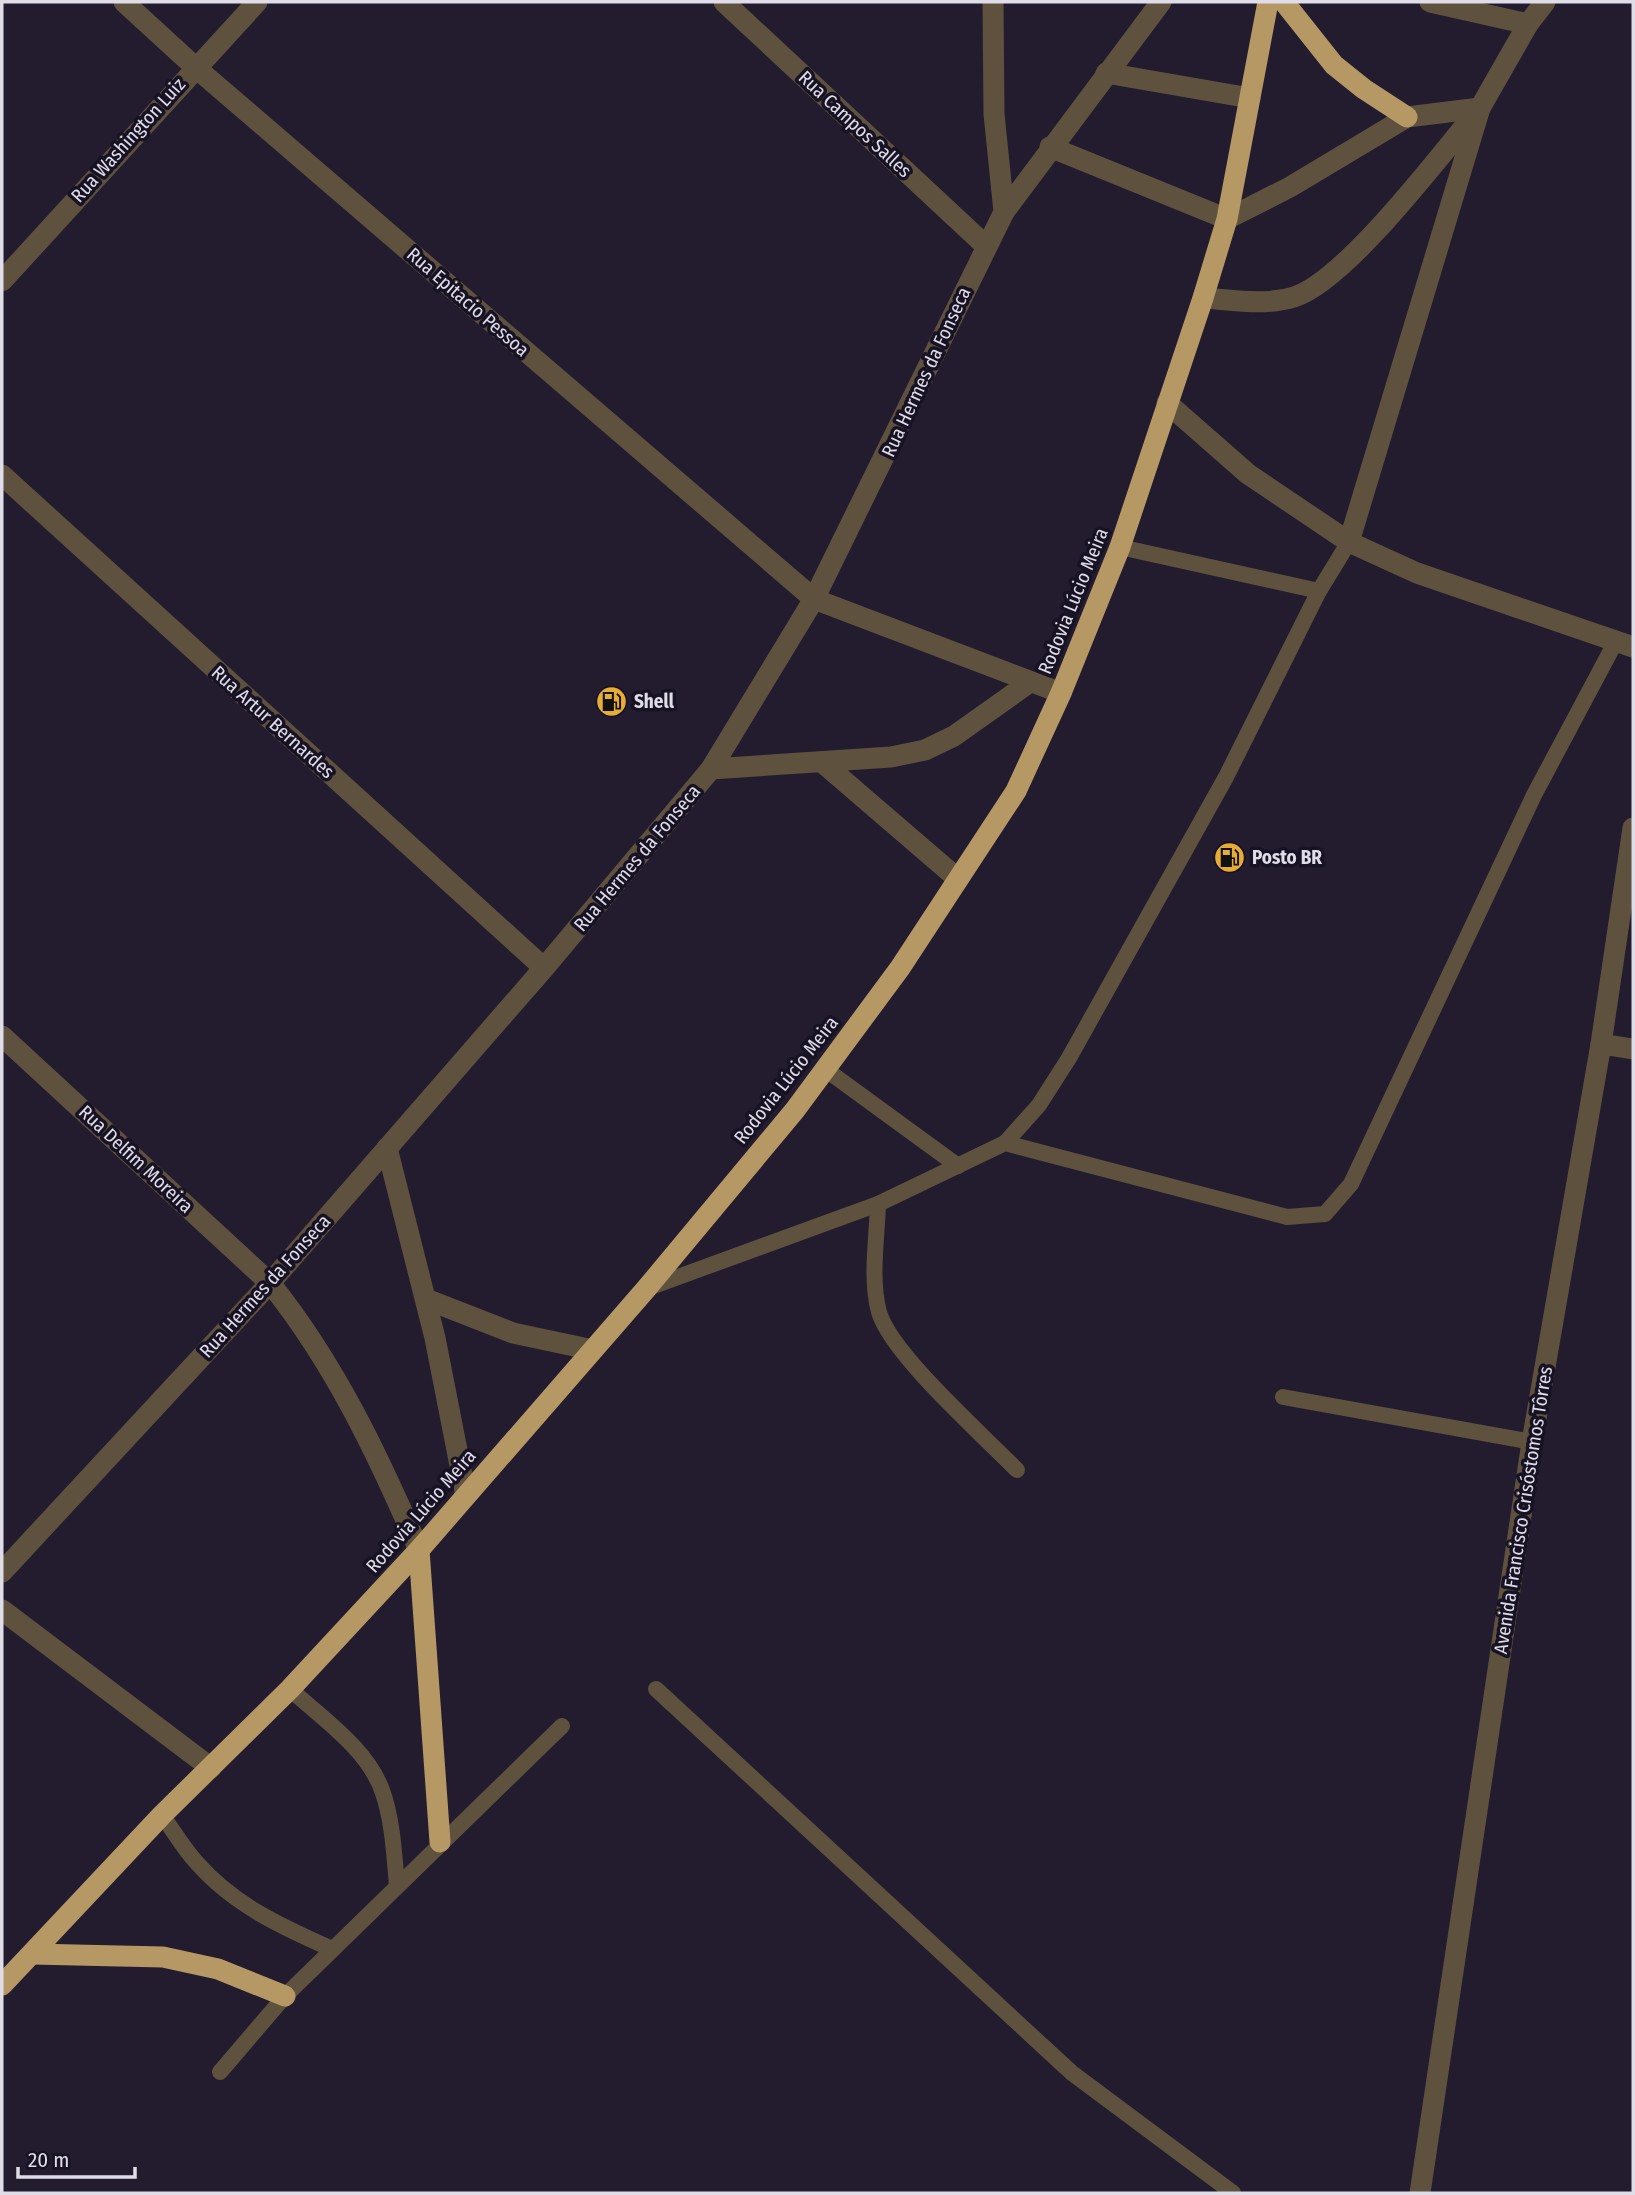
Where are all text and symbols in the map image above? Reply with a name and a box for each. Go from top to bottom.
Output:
street label: Rua Campos Salles [794,66,916,182]
street label: Rua Washington Luiz [66,73,190,207]
street label: Rua Epitacio Pessoa [402,243,534,361]
street label: Rua Hermes da Fonseca [877,284,975,460]
street label: Rodovia Lúcio Meira [1033,525,1113,677]
street label: Rua Artur Bernardes [207,661,339,783]
fuel station icon: Shell [594,684,628,718]
place label: Shell [634,690,675,713]
street label: Rua Hermes da Fonseca [569,780,705,936]
fuel station icon: Posto BR [1212,840,1246,874]
place label: Posto BR [1252,846,1322,869]
street label: Rodovia Lúcio Meira [729,1012,843,1148]
street label: Rua Delfim Moreira [74,1100,198,1218]
street label: Rua Hermes da Fonseca [195,1210,335,1362]
street label: Avenida Francisco Crisóstomos Tôrres [1489,1365,1557,1655]
street label: Rodovia Lúcio Meira [361,1445,481,1577]
scale bar [18,2136,135,2180]
text: 20 m [28,2147,69,2173]

